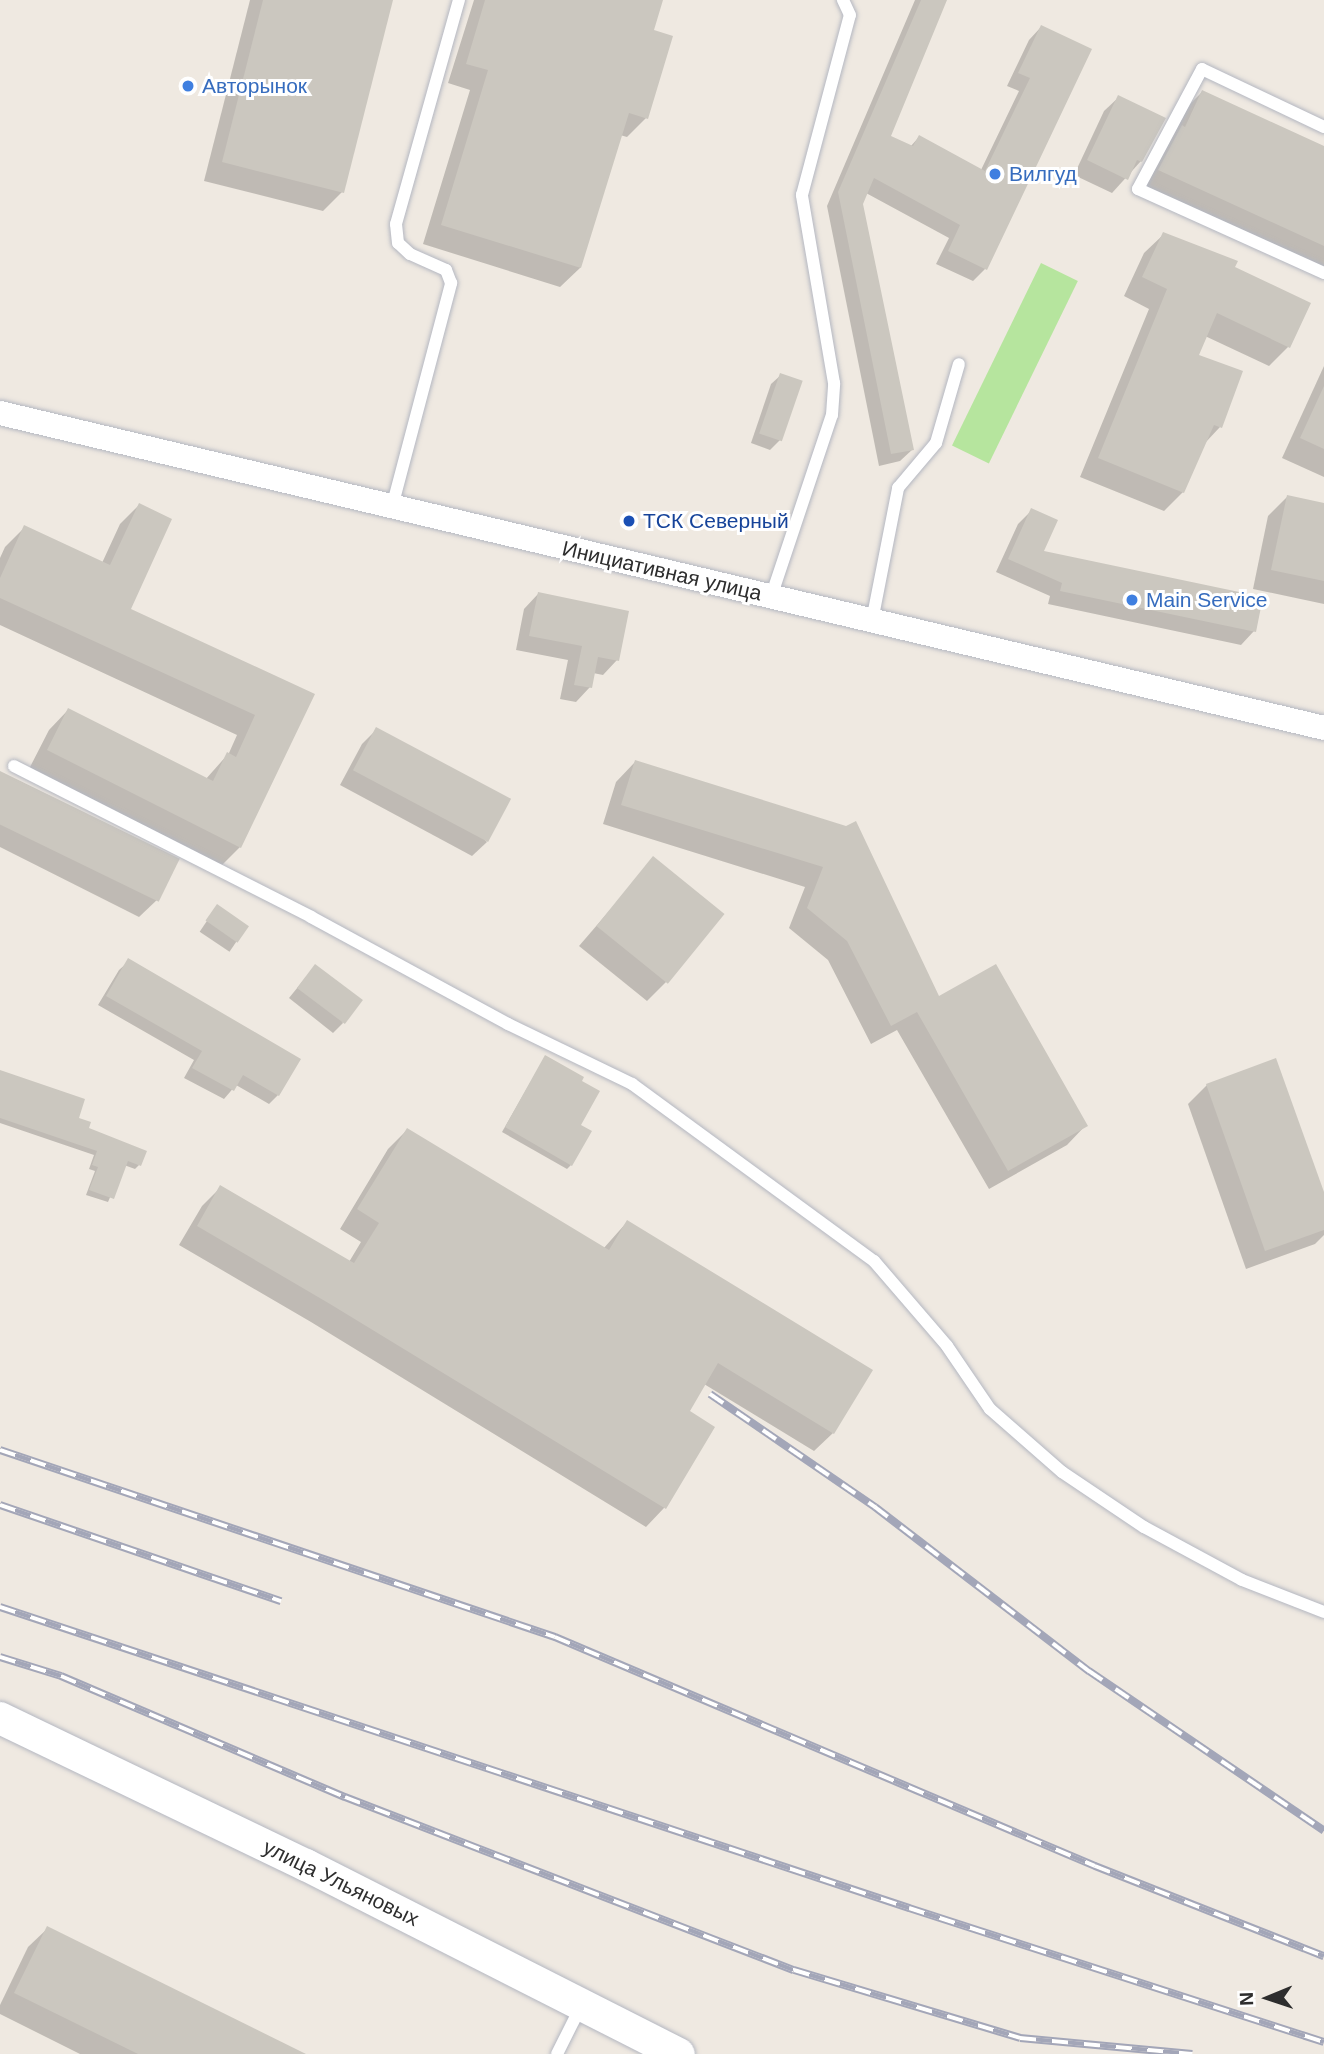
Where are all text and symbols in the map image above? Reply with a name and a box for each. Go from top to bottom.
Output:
place label: Авторынок [202,73,307,99]
marker: Авторынок [180,78,196,94]
place label: Вилгуд [1009,161,1077,187]
marker: Вилгуд [987,166,1003,182]
place label: ТСК Северный [643,508,789,534]
marker: ТСК Северный [621,513,637,529]
street label: Инициативная улица [560,536,764,606]
place label: Main Service [1146,587,1267,613]
marker: Main Service [1124,592,1140,608]
street label: улица Ульяновых [259,1834,423,1932]
north arrow [1233,1963,1303,2033]
text: N [1236,1992,1257,2006]

